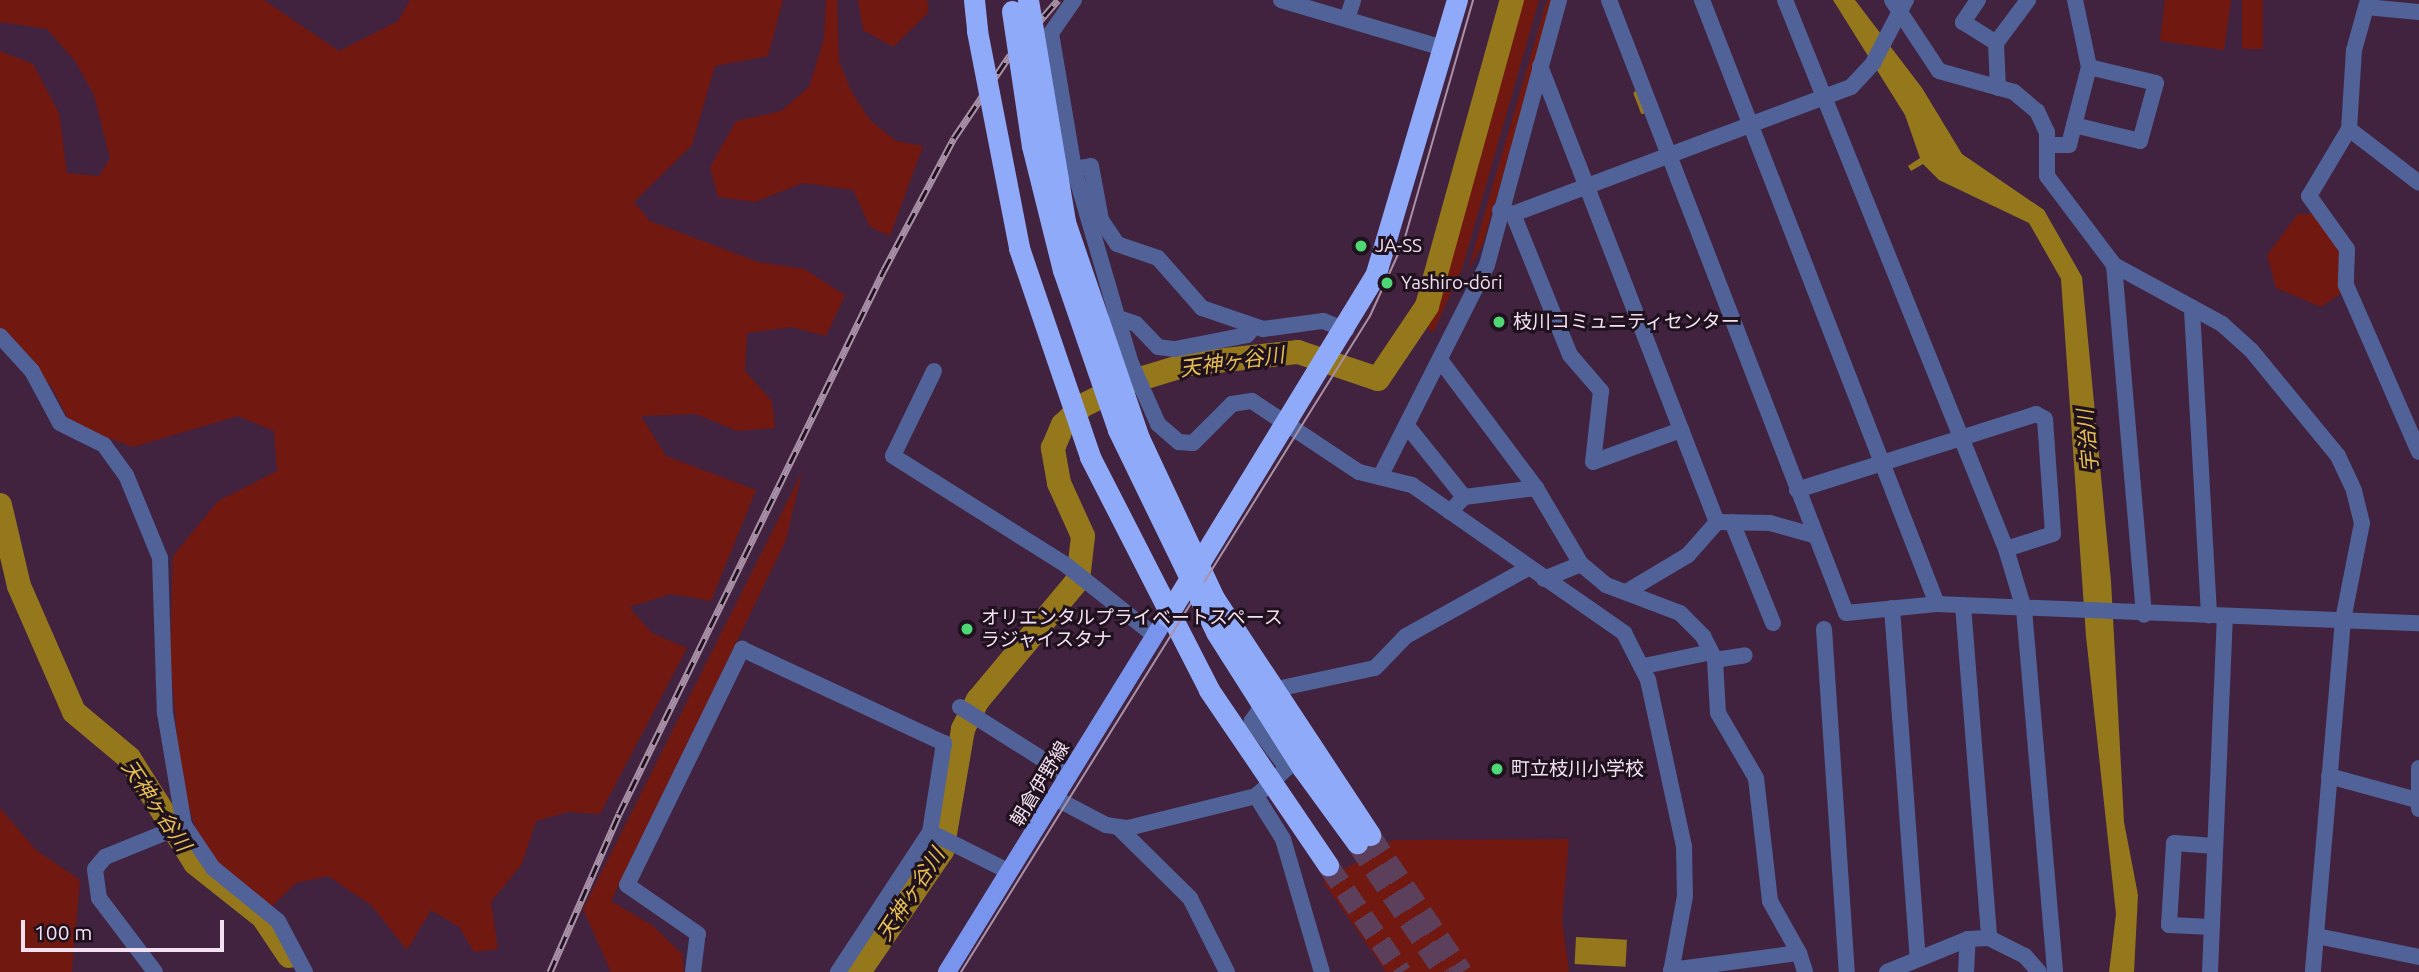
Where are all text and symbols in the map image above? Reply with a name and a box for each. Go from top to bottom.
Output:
place label: JA-SS [1375,235,1422,257]
marker: JA-SS [1353,238,1369,254]
place label: Yashiro-dōri [1401,272,1503,294]
marker: Yashiro-dōri [1379,275,1395,291]
place label: 枝川コミュニティセンター [1513,311,1741,333]
marker: 枝川コミュニティセンター [1491,314,1507,330]
water label: 天神ヶ谷川 [1178,341,1286,381]
water label: 宇治川 [2072,409,2102,473]
place label: オリエンタルプライベートスペース ラジャイスタナ [981,607,1285,651]
marker: オリエンタルプライベートスペース ラジャイスタナ [959,621,975,637]
street label: 朝倉伊野線 [1006,737,1074,831]
water label: 天神ヶ谷川 [117,754,197,856]
place label: 町立枝川小学校 [1511,758,1644,780]
marker: 町立枝川小学校 [1489,761,1505,777]
water label: 天神ヶ谷川 [871,843,949,945]
scale bar [24,906,228,950]
text: 100 m [34,920,92,944]

